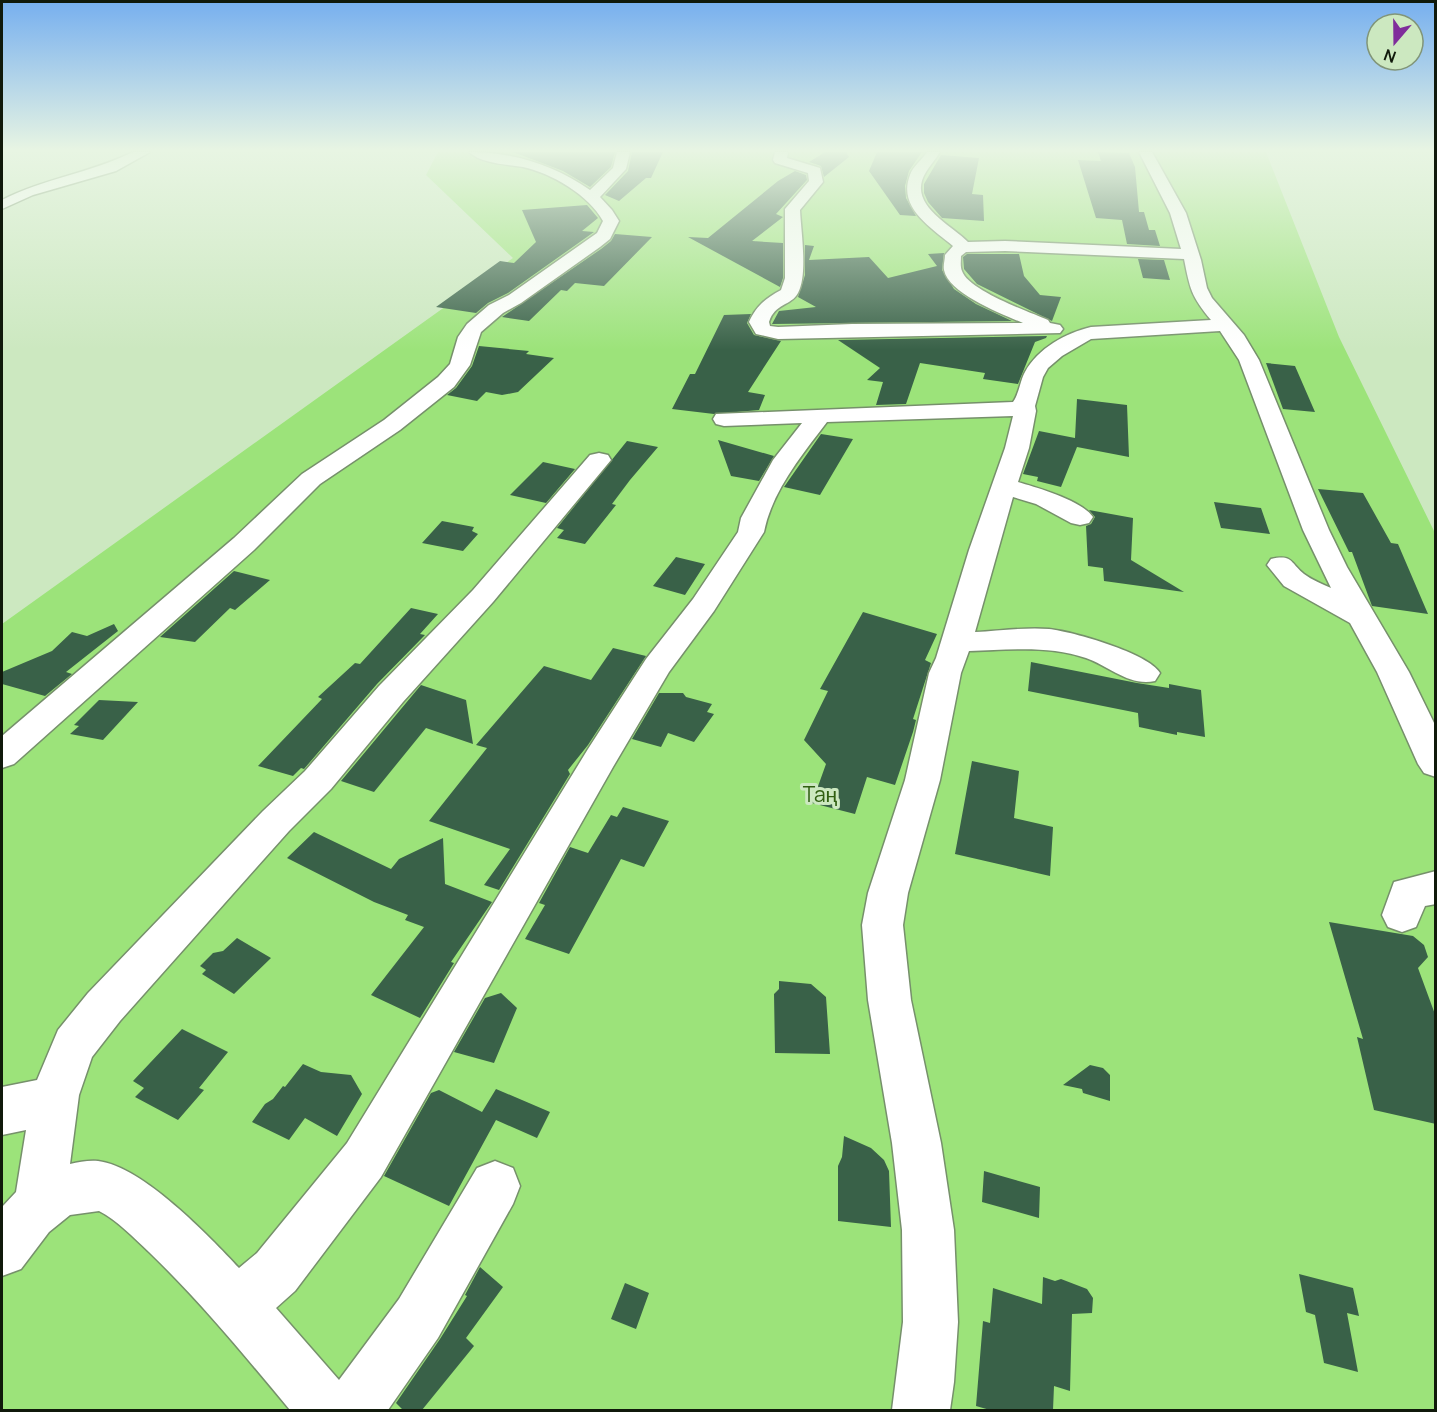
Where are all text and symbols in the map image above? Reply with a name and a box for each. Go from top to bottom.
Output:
north arrow [1365,12,1425,72]
text: N [1381,44,1399,68]
park label: Таң [803,780,838,808]

